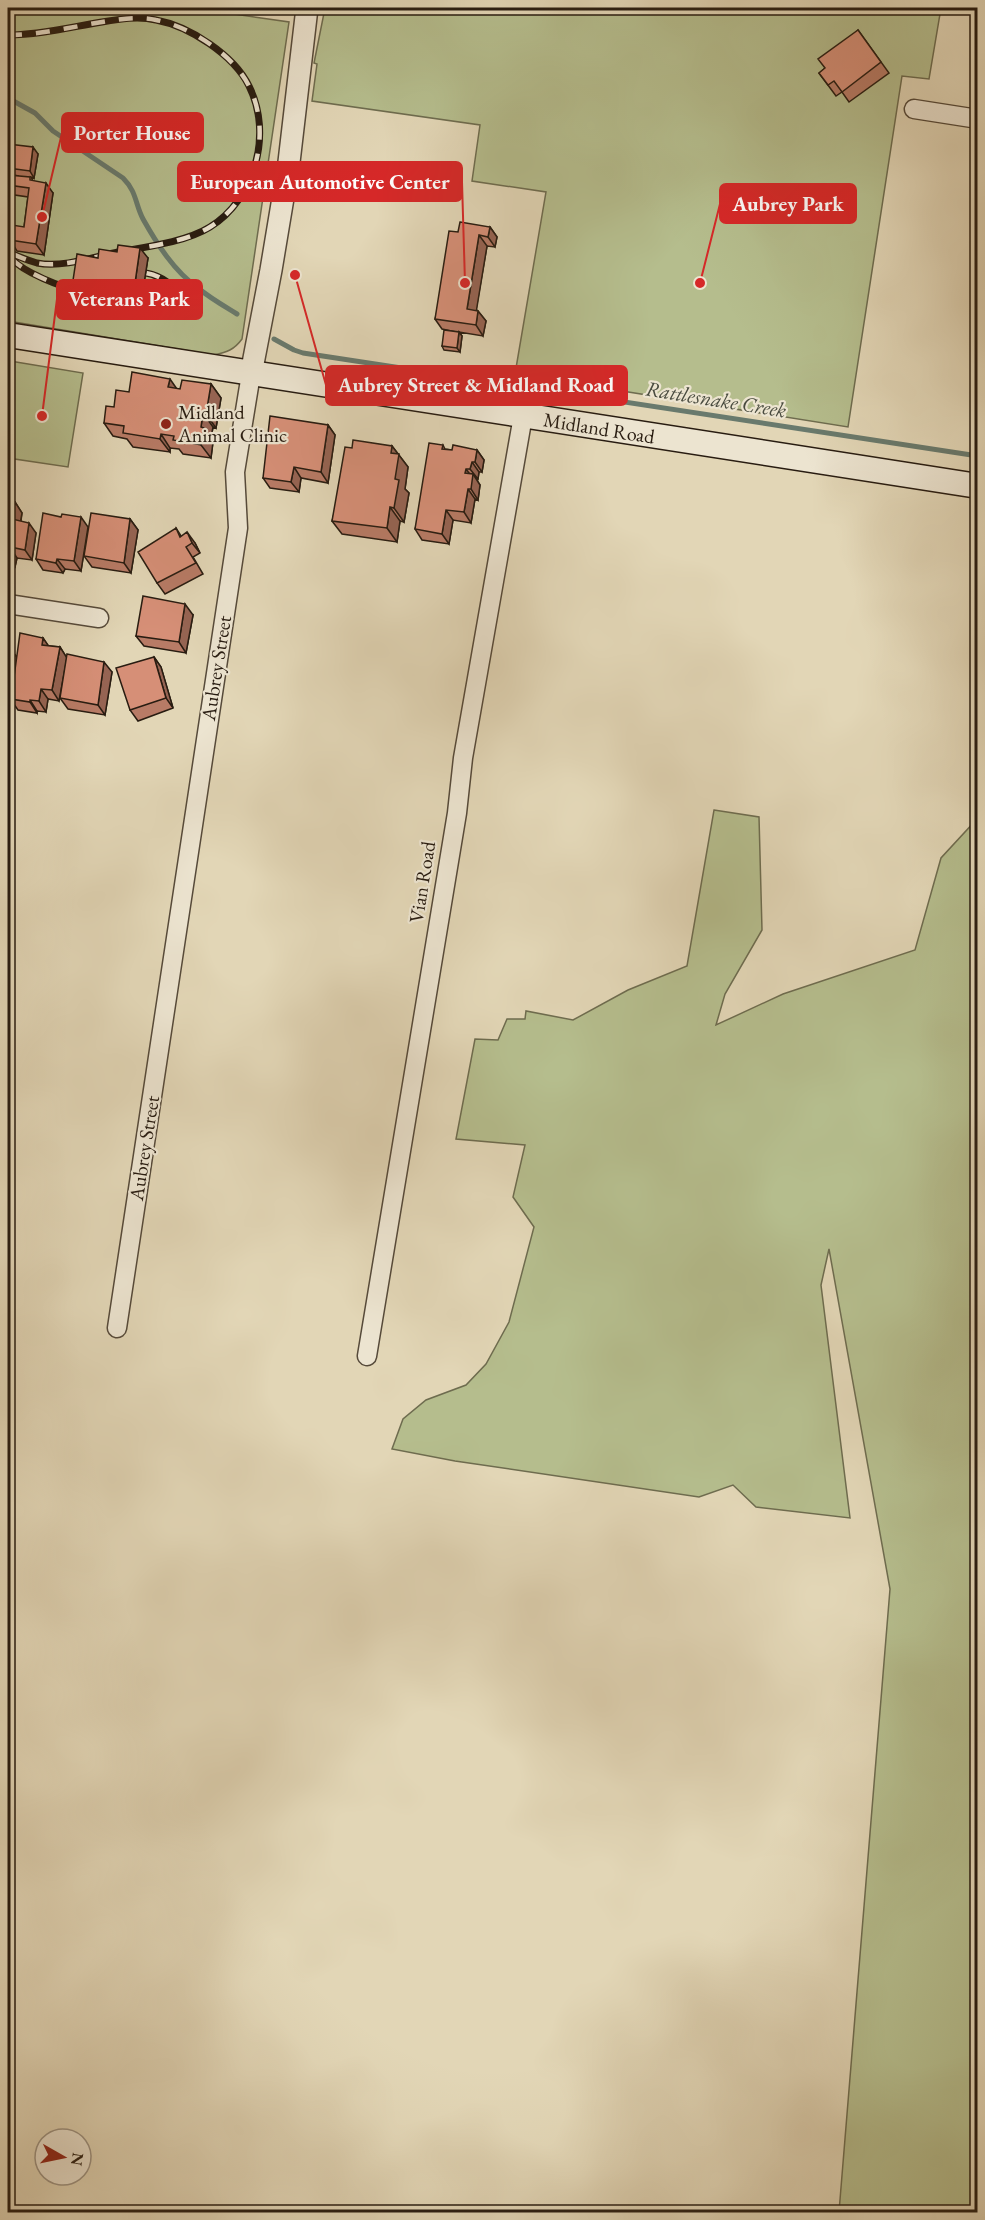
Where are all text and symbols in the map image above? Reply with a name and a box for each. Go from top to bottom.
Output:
callout: Porter House [62,113,203,152]
text: Porter House [74,119,191,146]
callout: European Automotive Center [178,162,462,201]
text: European Automotive Center [190,168,450,195]
callout: Aubrey Park [720,184,856,223]
text: Aubrey Park [731,190,844,217]
callout: Veterans Park [57,280,202,319]
text: Veterans Park [68,285,190,312]
callout: Aubrey Street & Midland Road [326,366,627,405]
text: Aubrey Street & Midland Road [337,371,615,398]
water label: Rattlesnake Creek [644,375,789,424]
place label: Midland Animal Clinic [177,399,287,448]
street label: Midland Road [541,406,657,450]
marker: Midland Animal Clinic [159,417,173,431]
street label: Aubrey Street [195,613,237,723]
street label: Vian Road [403,838,441,925]
street label: Aubrey Street [123,1093,165,1203]
north arrow [33,2127,93,2187]
text: N [66,2151,89,2167]

